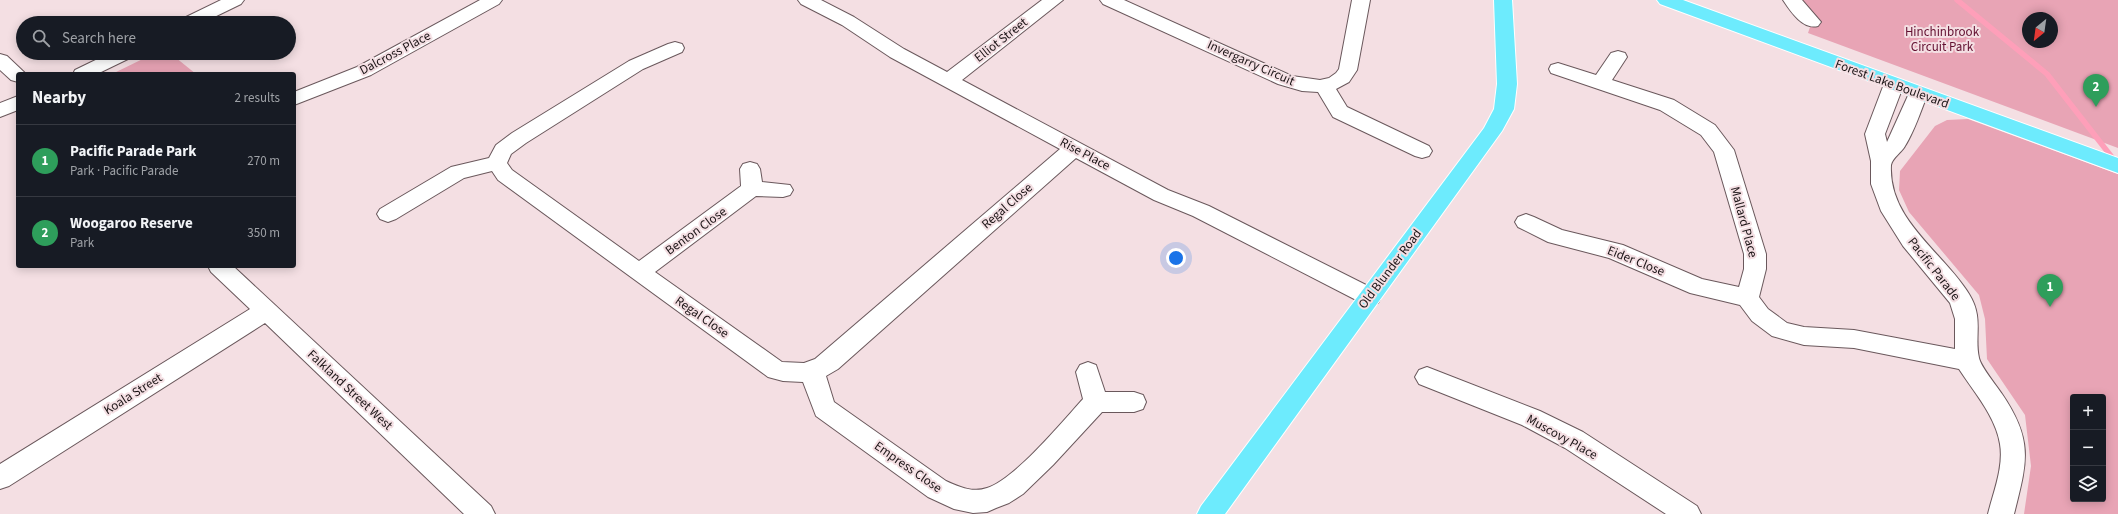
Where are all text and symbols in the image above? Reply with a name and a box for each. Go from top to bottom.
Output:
north arrow [2022,12,2058,48]
street label: Elliot Street [971,13,1032,67]
search box [16,16,296,60]
park label: Hinchinbrook Circuit Park [1905,23,1980,56]
icon: search [30,27,52,49]
street label: Dalcross Place [356,27,434,79]
text: Search here [62,28,136,49]
street label: Invergarry Circuit [1204,36,1298,91]
street label: Forest Lake Boulevard [1833,55,1951,113]
pin: 2 [2083,74,2109,107]
text: Nearby [32,86,86,110]
text: 2 results [235,89,280,107]
street label: Rise Place [1057,133,1113,175]
text: Pacific Parade Park [70,141,196,162]
text: 1 [42,152,48,170]
text: 270 m [247,152,280,170]
text: Park · Pacific Parade [70,162,179,180]
street label: Regal Close [978,179,1036,233]
street label: Mallard Place [1726,185,1762,259]
street label: Benton Close [662,203,730,259]
text: Woogaroo Reserve [70,213,193,234]
text: 2 [42,224,48,242]
text: 350 m [247,224,280,242]
street label: Old Blunder Road [1354,225,1426,313]
text: Park [70,234,94,252]
street label: Pacific Parade [1904,234,1964,304]
street label: Eider Close [1605,241,1667,281]
your location [1166,248,1186,268]
pin: 1 [2037,274,2063,307]
street label: Regal Close [671,292,733,342]
street label: Falkland Street West [303,346,397,435]
street label: Koala Street [100,369,166,419]
map controls [2070,394,2106,502]
button: + [2070,394,2106,430]
street label: Muscovy Place [1523,410,1601,464]
button: − [2070,430,2106,466]
street label: Empress Close [871,437,945,497]
button: layers [2070,466,2106,502]

